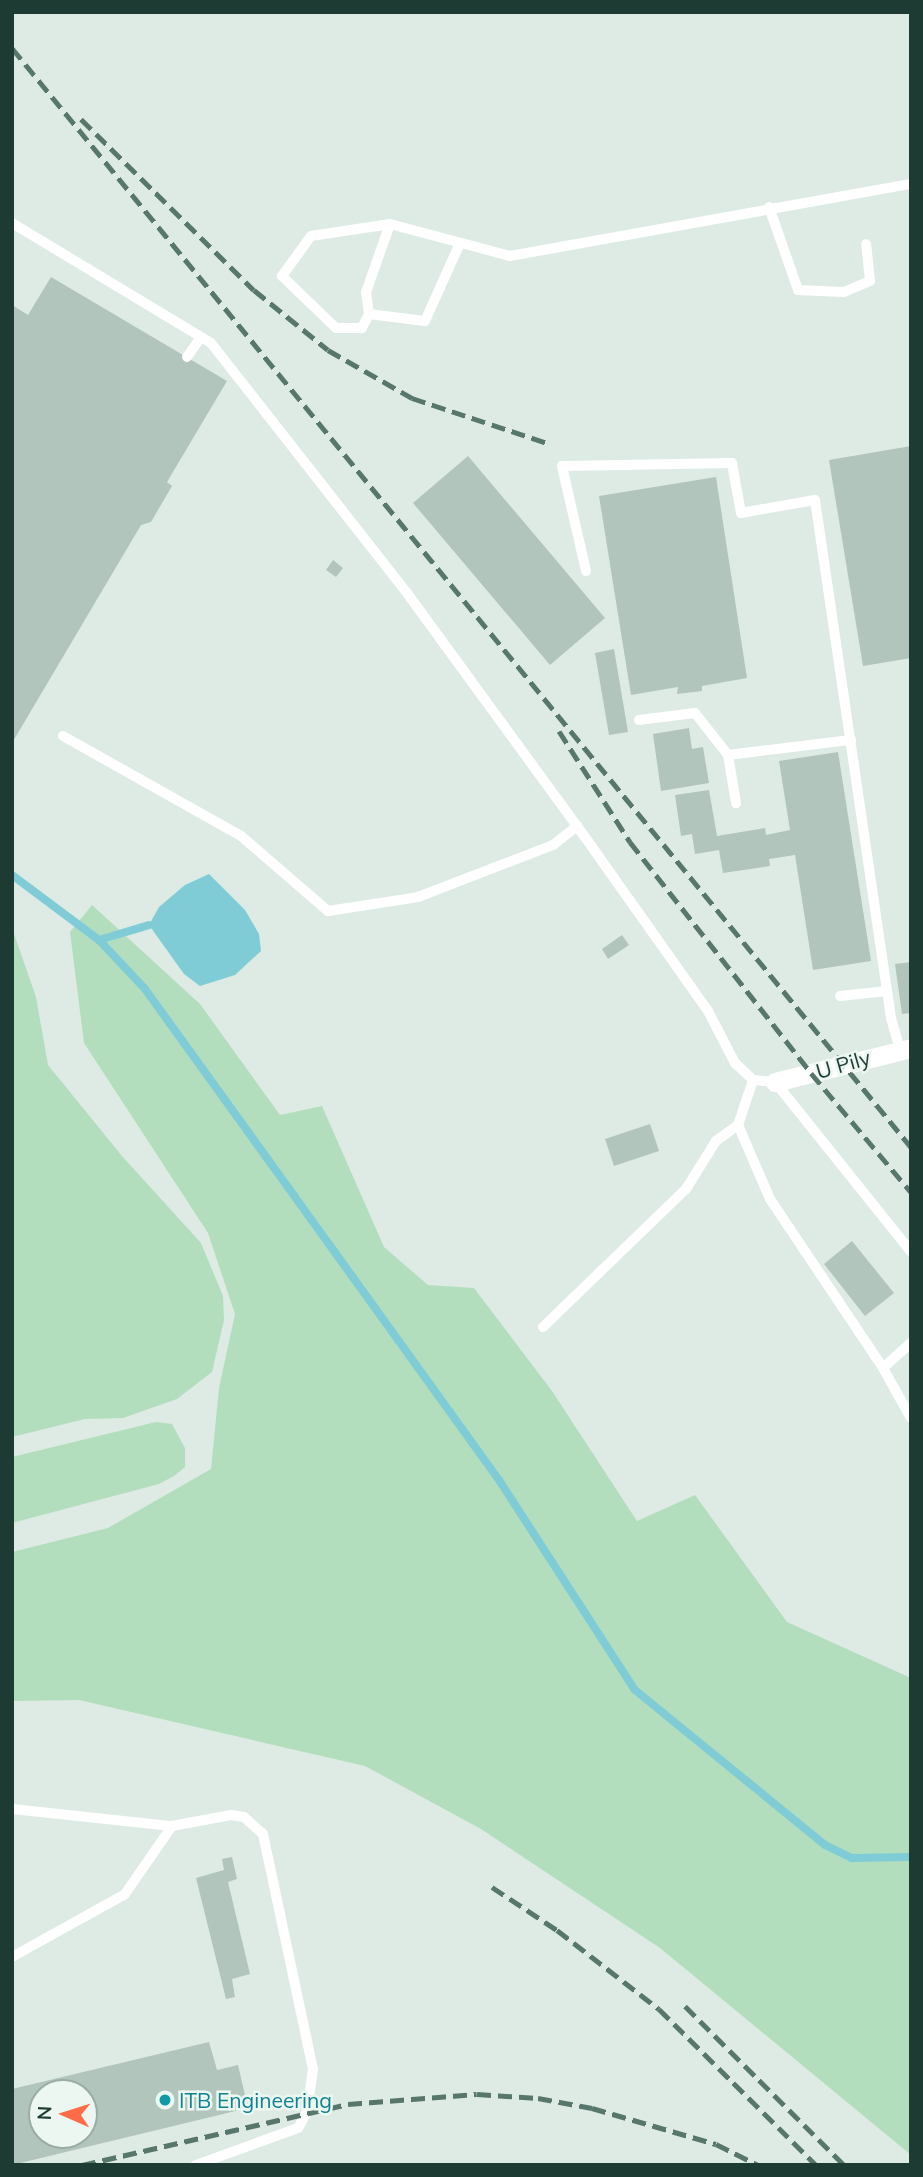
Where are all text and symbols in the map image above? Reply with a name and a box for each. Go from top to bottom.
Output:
street label: U Pily [813,1044,873,1084]
north arrow [28,2079,98,2149]
place label: ITB Engineering [179,2087,332,2113]
marker: ITB Engineering [157,2092,173,2108]
text: N [32,2105,56,2121]

